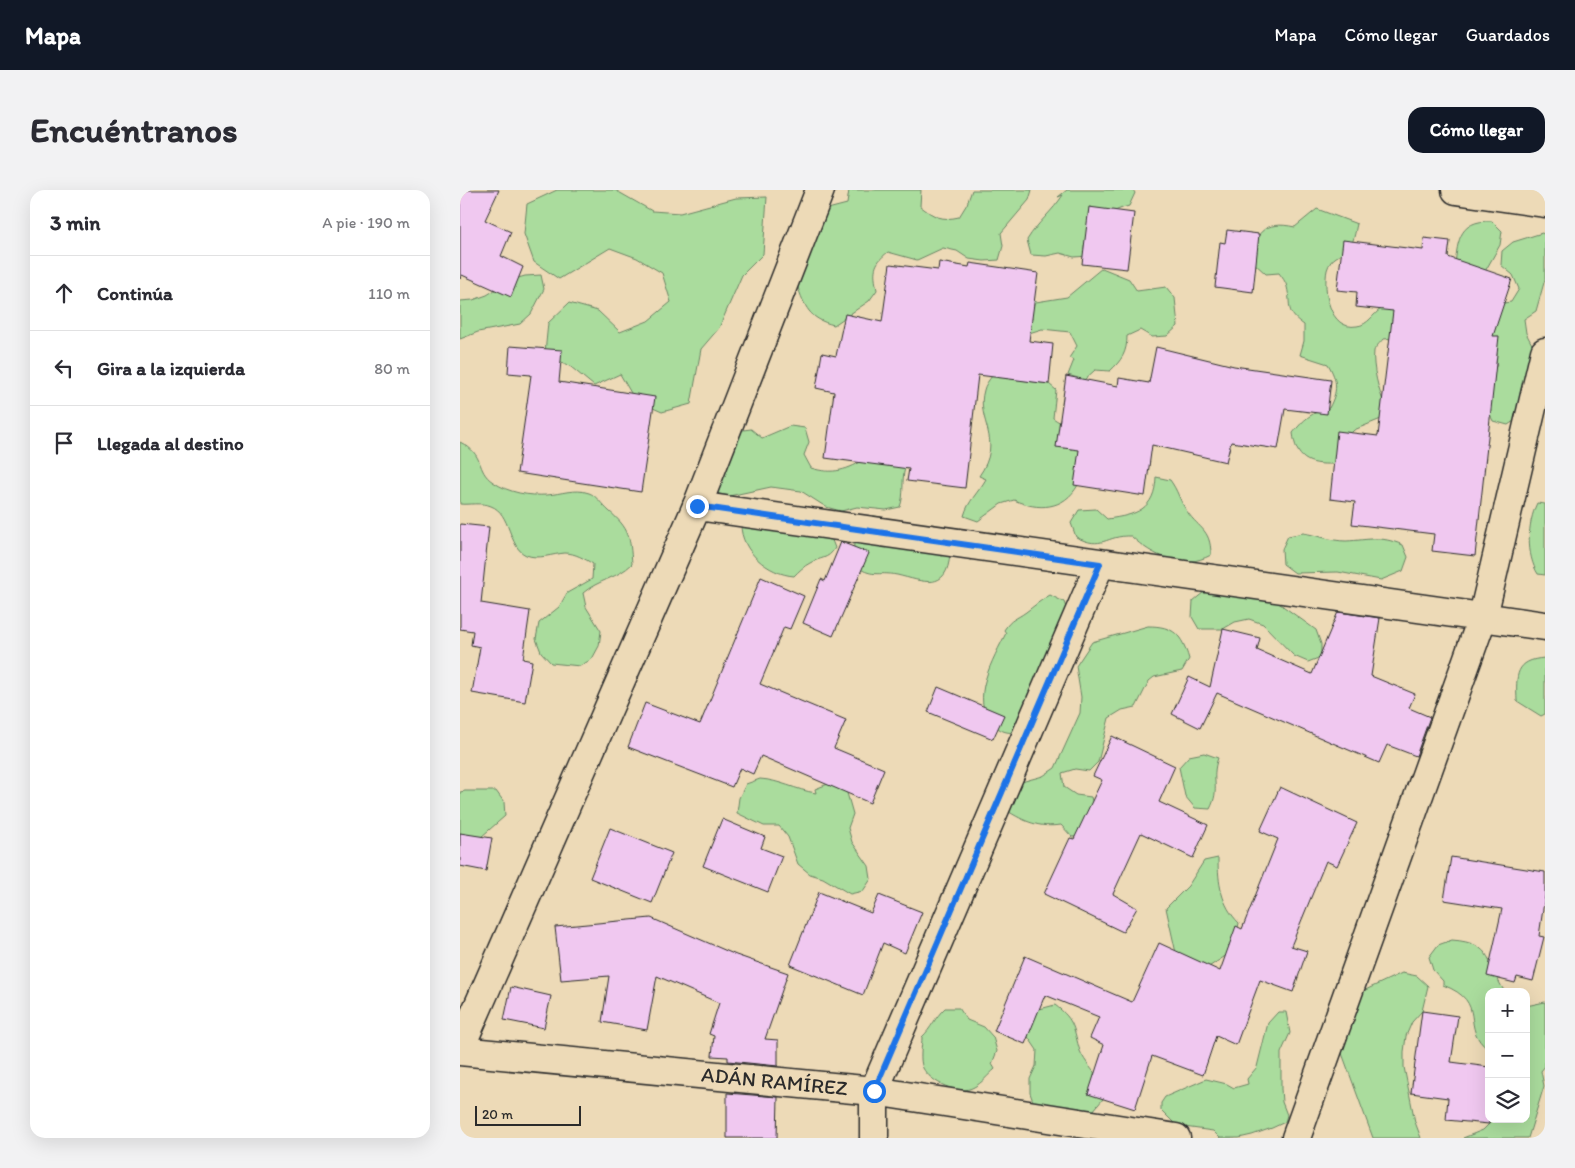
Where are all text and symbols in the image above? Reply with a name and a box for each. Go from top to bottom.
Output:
text: Mapa [25,21,81,50]
text: Mapa [1275,24,1316,46]
text: Cómo llegar [1344,24,1438,46]
text: Guardados [1466,24,1550,46]
button: Cómo llegar [1408,107,1545,153]
text: Encuéntranos [30,109,238,151]
text: 3 min [50,210,100,235]
text: A pie · 190 m [322,213,410,232]
icon: ahead [50,279,78,307]
text: Continúa [97,282,173,305]
text: 110 m [368,284,410,303]
icon: left [50,354,78,382]
text: Gira a la izquierda [97,357,245,380]
text: 80 m [374,359,410,378]
icon: arrive [50,429,78,457]
text: Llegada al destino [97,432,244,455]
route end [686,495,709,518]
map controls [1485,988,1530,1123]
button: + [1485,988,1530,1033]
button: − [1485,1033,1530,1078]
street label: ADÁN RAMÍREZ [700,1061,849,1100]
button: layers [1485,1078,1530,1123]
route start [863,1080,886,1103]
scale bar [475,1103,581,1126]
text: 20 m [482,1106,513,1123]

